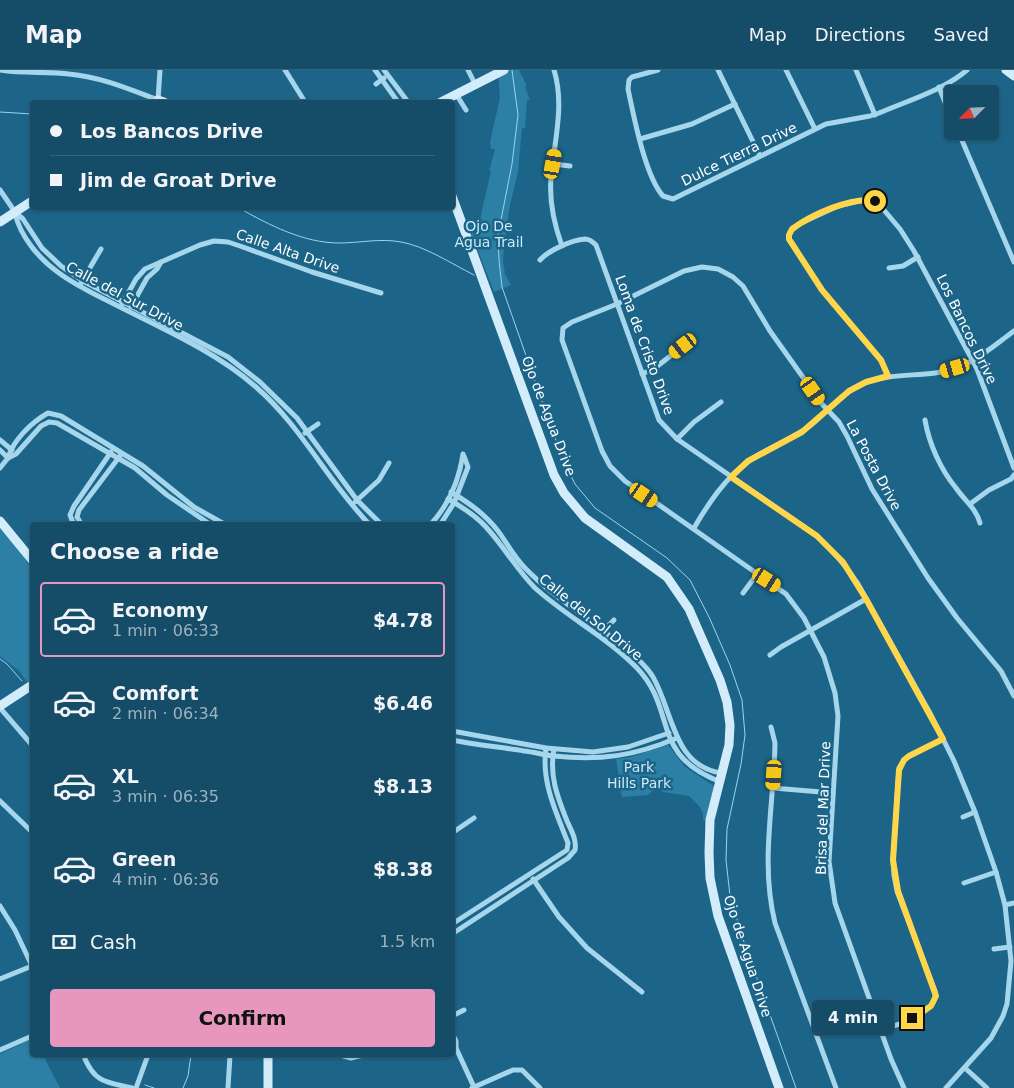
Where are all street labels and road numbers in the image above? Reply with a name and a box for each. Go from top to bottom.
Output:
street label: Dulce Tierra Drive [679,119,799,189]
street label: Calle Alta Drive [234,226,342,276]
street label: Calle del Sur Drive [64,258,186,334]
street label: Los Bancos Drive [933,271,1001,387]
street label: Loma de Cristo Drive [612,273,678,417]
street label: Ojo de Agua Drive [519,354,579,478]
street label: La Posta Drive [843,417,905,513]
street label: Calle del Sol Drive [536,570,646,664]
street label: Brisa del Mar Drive [813,741,833,875]
street label: Ojo de Agua Drive [721,893,775,1019]

